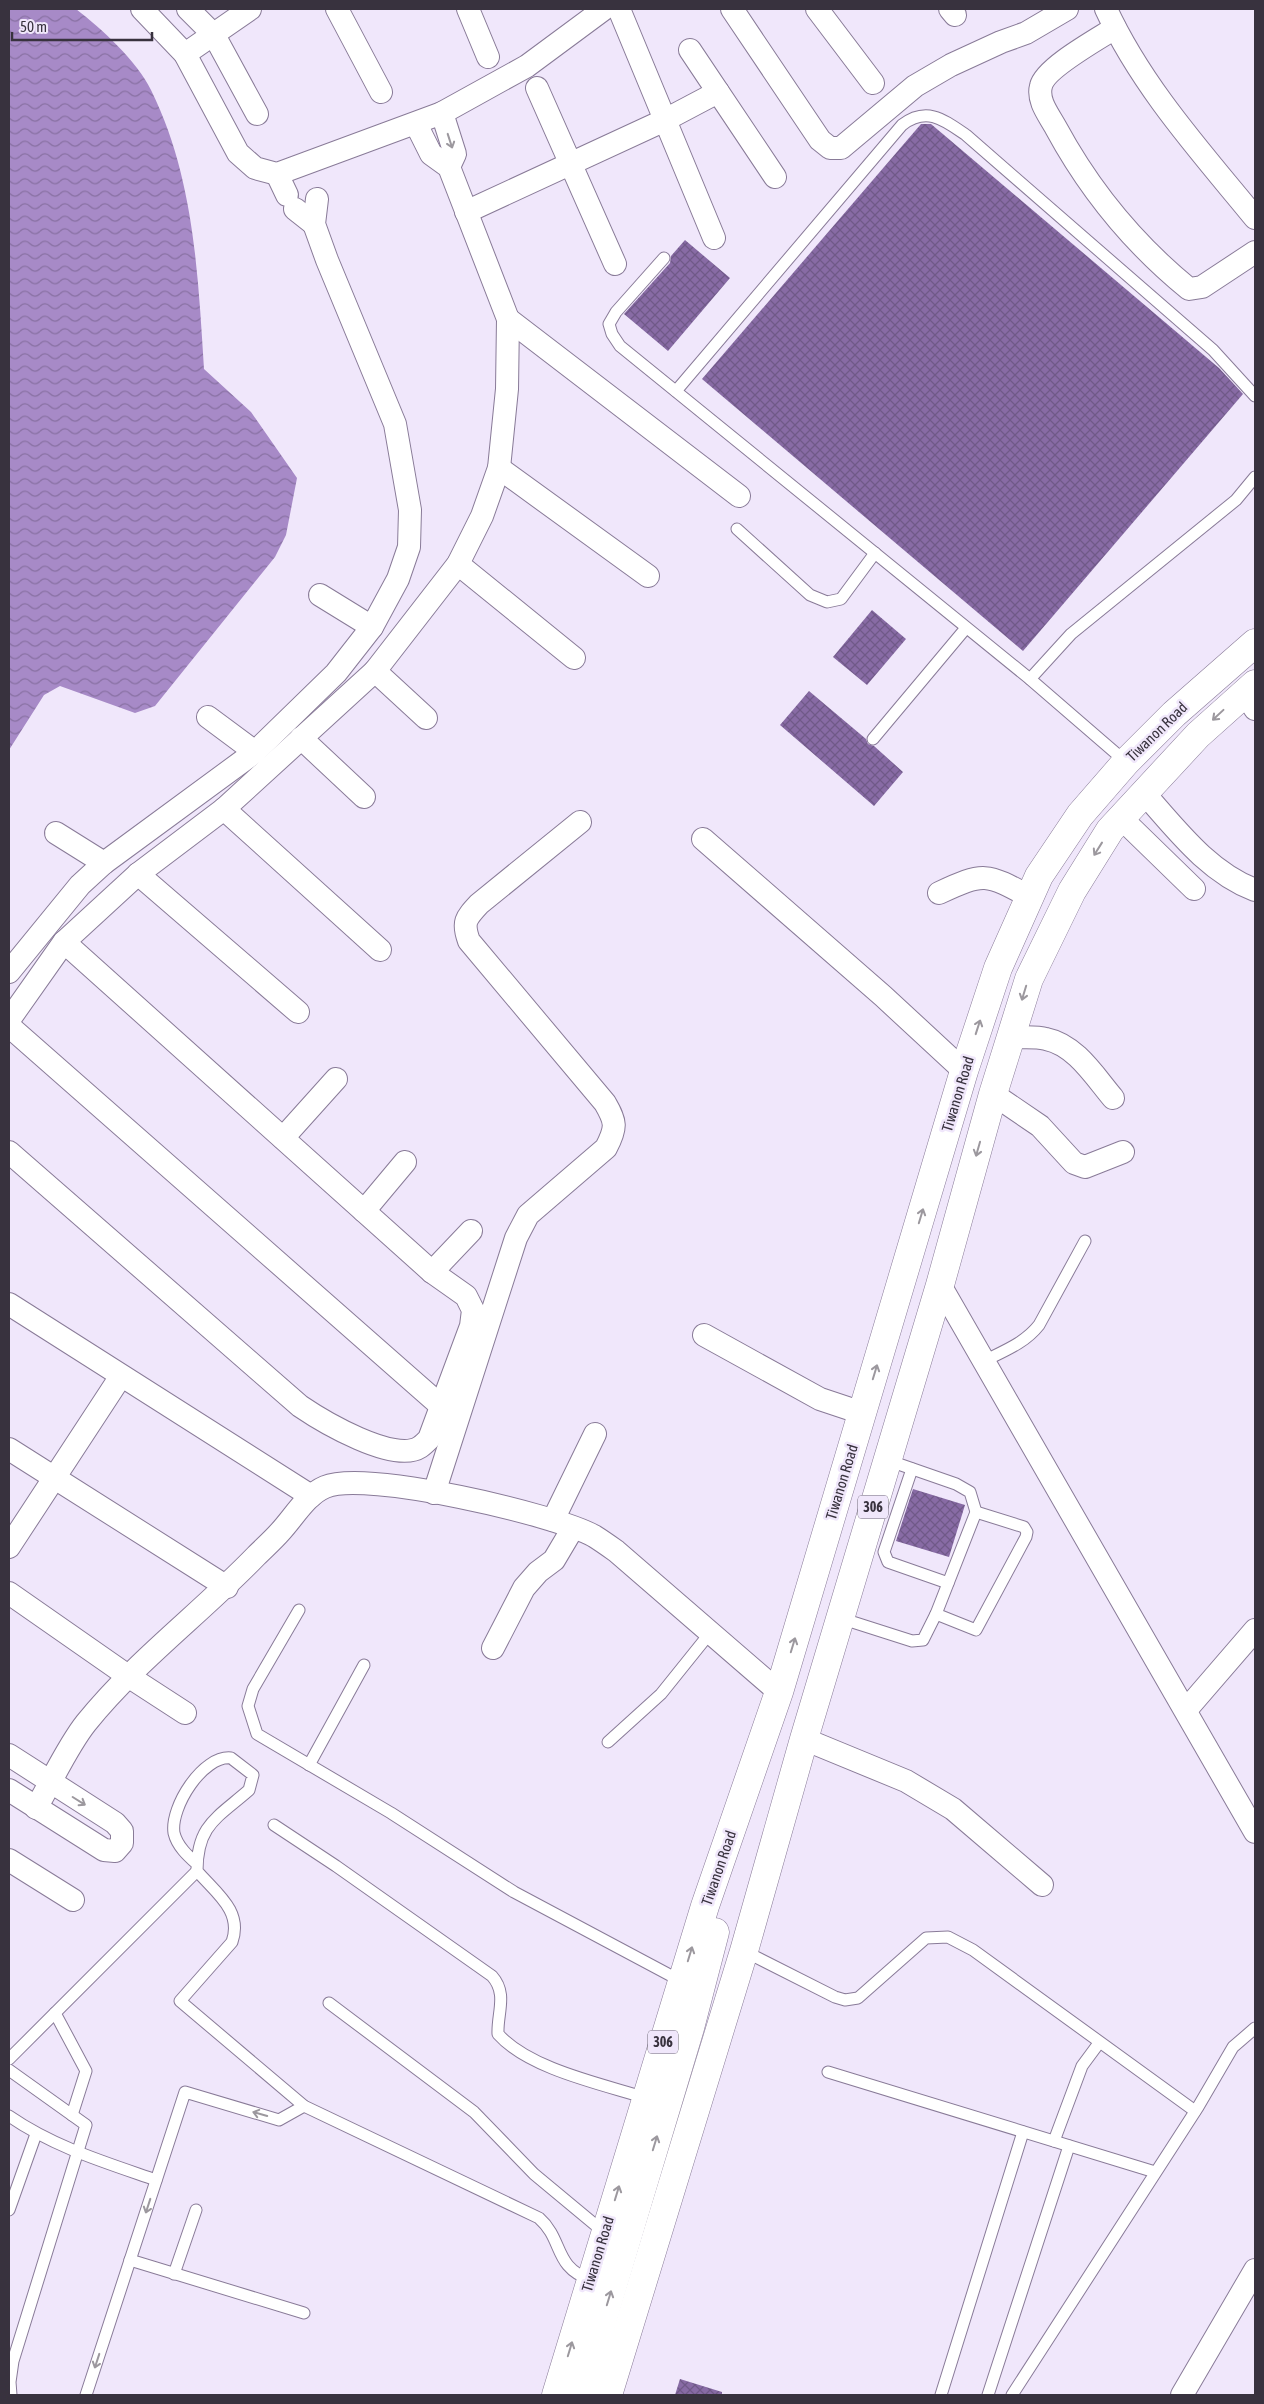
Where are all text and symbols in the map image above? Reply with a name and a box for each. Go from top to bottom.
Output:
scale bar [12,10,152,42]
text: 50 m [20,18,47,35]
one-way arrow [446,132,456,148]
street label: Tiwanon Road [1123,698,1191,765]
one-way arrow [1212,709,1225,721]
one-way arrow [1093,841,1103,855]
one-way arrow [1019,985,1029,1001]
one-way arrow [974,1020,984,1036]
street label: Tiwanon Road [938,1054,977,1134]
one-way arrow [972,1140,982,1156]
one-way arrow [916,1209,926,1225]
one-way arrow [870,1364,880,1380]
street label: Tiwanon Road [822,1442,861,1522]
road number: 306 [858,1495,888,1518]
one-way arrow [789,1638,799,1654]
one-way arrow [71,1796,85,1806]
street label: Tiwanon Road [698,1828,739,1907]
one-way arrow [686,1946,695,1962]
road number: 306 [648,2030,678,2054]
one-way arrow [252,2109,268,2119]
one-way arrow [651,2135,661,2151]
one-way arrow [613,2185,622,2201]
one-way arrow [143,2198,152,2214]
street label: Tiwanon Road [578,2214,617,2294]
one-way arrow [604,2291,614,2307]
one-way arrow [566,2341,576,2357]
one-way arrow [92,2352,102,2368]

